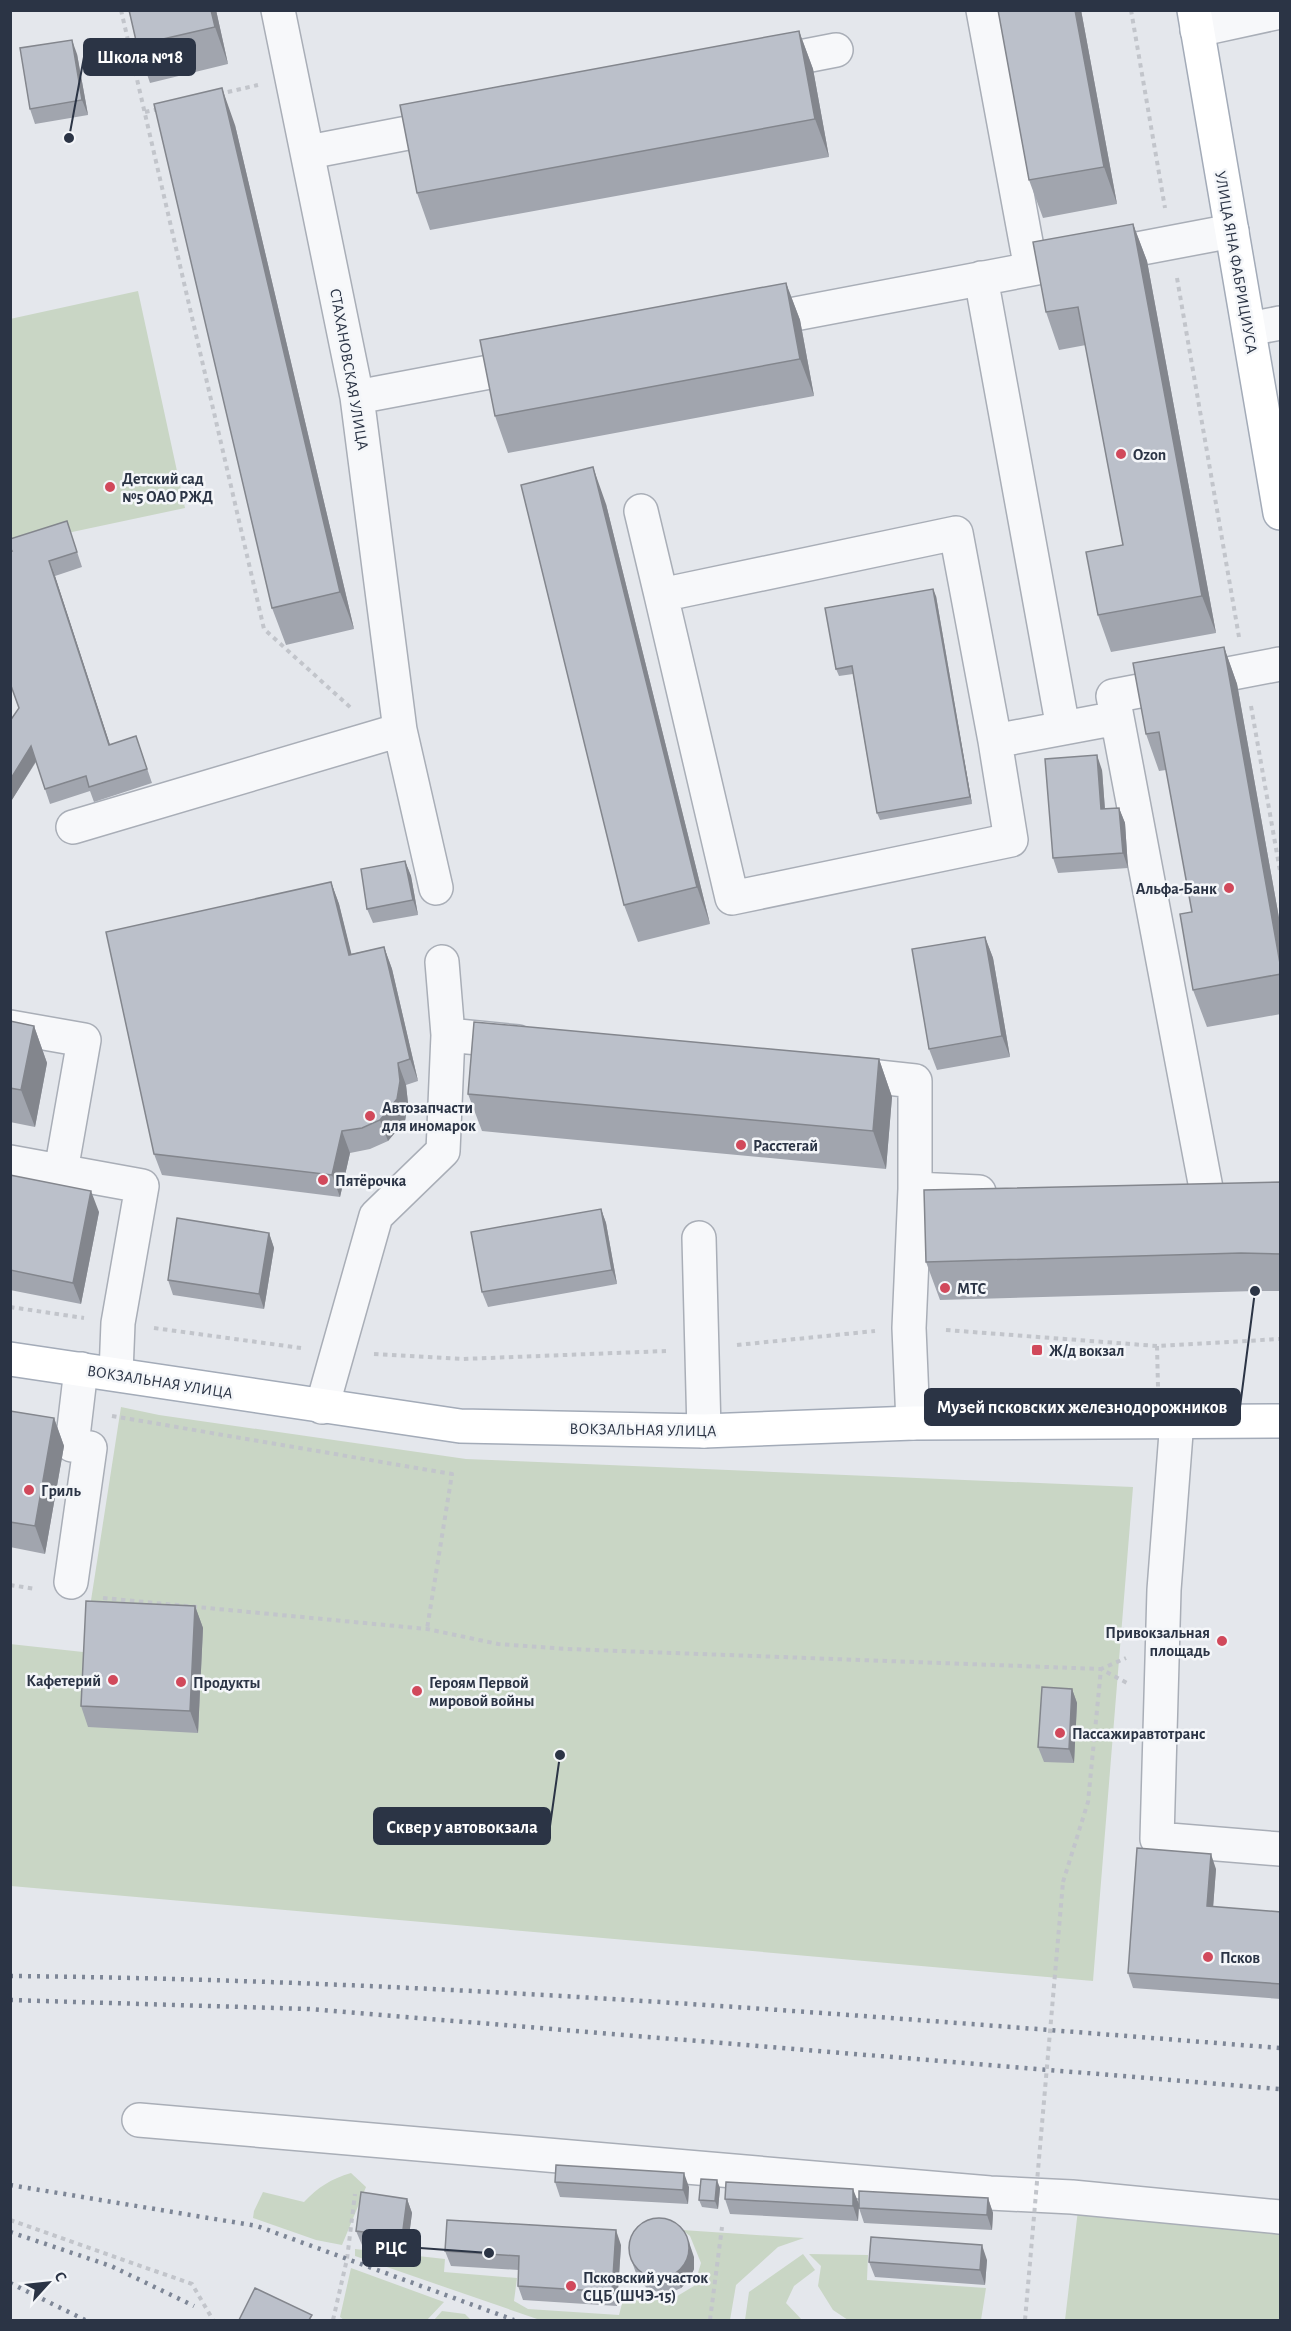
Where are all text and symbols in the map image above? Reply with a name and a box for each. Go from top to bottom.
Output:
callout: Школа №18 [84,39,195,75]
text: Школа №18 [97,49,183,67]
street label: УЛИЦА ЯНА ФАБРИЦИУСА [1212,170,1260,355]
street label: СТАХАНОВСКАЯ УЛИЦА [327,287,371,452]
marker: Ozon [1114,447,1128,461]
place label: Ozon [1133,447,1166,463]
place label: Детский сад №5 ОАО РЖД [122,471,213,505]
marker: Детский сад №5 ОАО РЖД [103,480,117,494]
place label: Альфа-Банк [1136,881,1217,897]
marker: Альфа-Банк [1222,881,1236,895]
place label: Автозапчасти для иномарок [382,1100,476,1134]
marker: Автозапчасти для иномарок [363,1109,377,1123]
marker: Расстегай [734,1138,748,1152]
place label: Расстегай [753,1138,818,1154]
marker: Пятёрочка [316,1173,330,1187]
place label: Пятёрочка [335,1173,407,1189]
marker: МТС [938,1281,952,1295]
place label: МТС [957,1281,987,1297]
marker: Ж/д вокзал [1030,1343,1044,1357]
place label: Ж/д вокзал [1049,1343,1124,1359]
street label: ВОКЗАЛЬНАЯ УЛИЦА [86,1363,234,1401]
callout: Музей псковских железнодорожников [925,1389,1240,1425]
text: Музей псковских железнодорожников [937,1399,1227,1417]
street label: ВОКЗАЛЬНАЯ УЛИЦА [569,1421,717,1439]
marker: Гриль [22,1483,36,1497]
place label: Гриль [41,1483,81,1499]
place label: Привокзальная площадь [1105,1625,1211,1659]
marker: Привокзальная площадь [1215,1634,1229,1648]
place label: Кафетерий [26,1673,101,1689]
marker: Кафетерий [106,1673,120,1687]
marker: Продукты [174,1675,188,1689]
place label: Продукты [193,1675,261,1692]
place label: Героям Первой мировой войны [429,1675,535,1709]
marker: Героям Первой мировой войны [410,1684,424,1698]
marker: Пассажиравтотранс [1053,1726,1067,1740]
place label: Пассажиравтотранс [1072,1726,1205,1742]
callout: Сквер у автовокзала [374,1808,550,1844]
text: Сквер у автовокзала [386,1819,538,1837]
marker: Псков [1201,1950,1215,1964]
place label: Псков [1220,1950,1260,1966]
callout: РЦС [363,2230,420,2266]
text: РЦС [375,2240,407,2258]
north arrow [18,2253,78,2313]
text: С [51,2269,70,2284]
place label: Псковский участок СЦБ (ШЧЭ-15) [583,2270,708,2304]
marker: Псковский участок СЦБ (ШЧЭ-15) [564,2279,578,2293]

